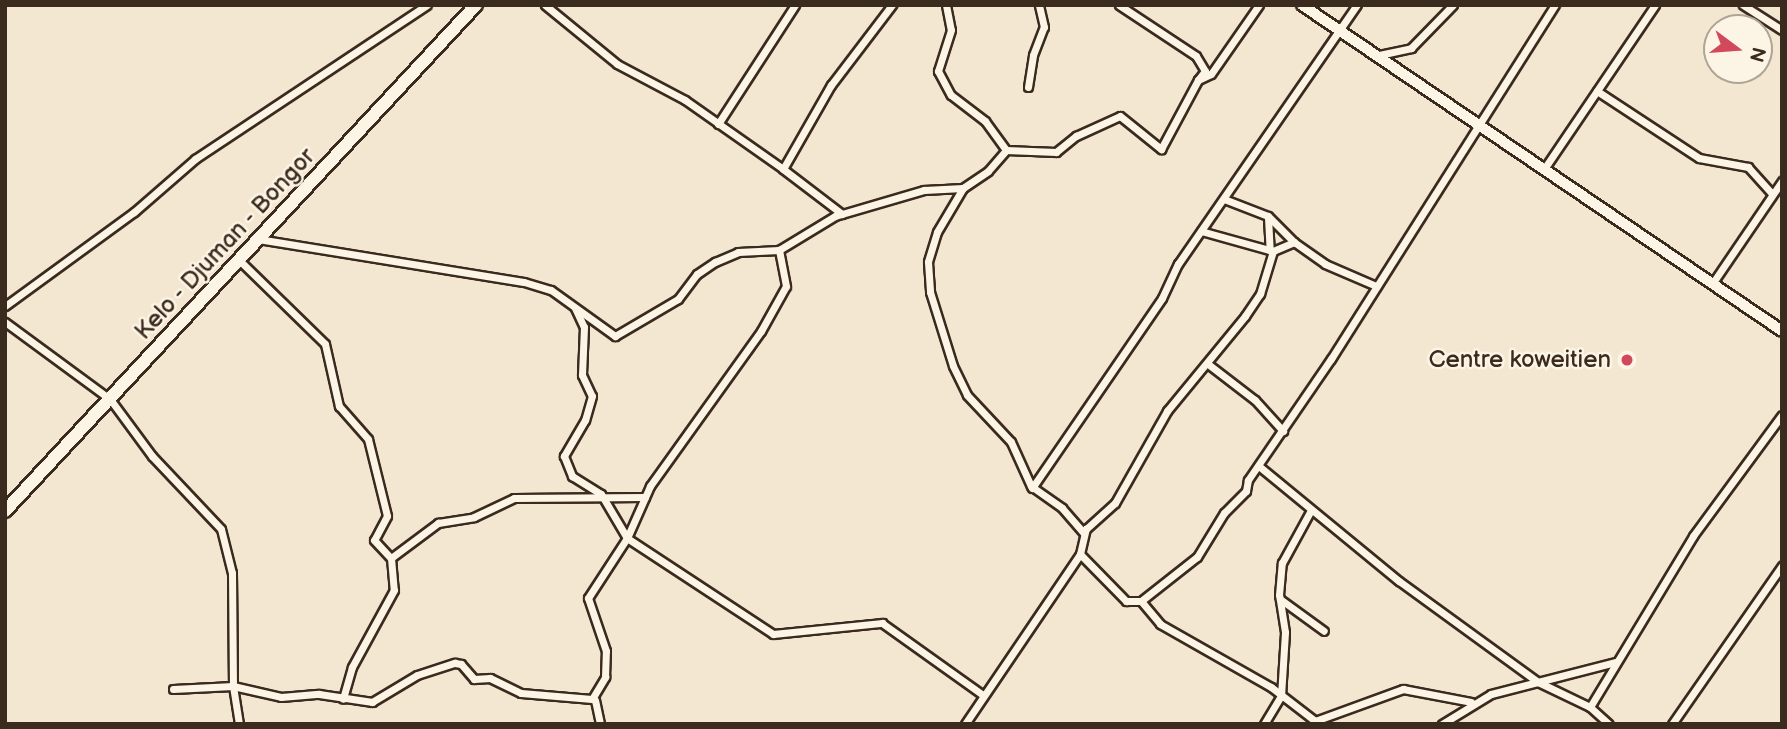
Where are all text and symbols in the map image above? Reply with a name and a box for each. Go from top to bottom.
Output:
north arrow [1703,14,1773,84]
text: N [1744,44,1770,64]
street label: Kelo - Djuman - Bongor [127,141,323,347]
place label: Centre koweitien [1429,346,1611,374]
marker: Centre koweitien [1617,350,1637,370]

